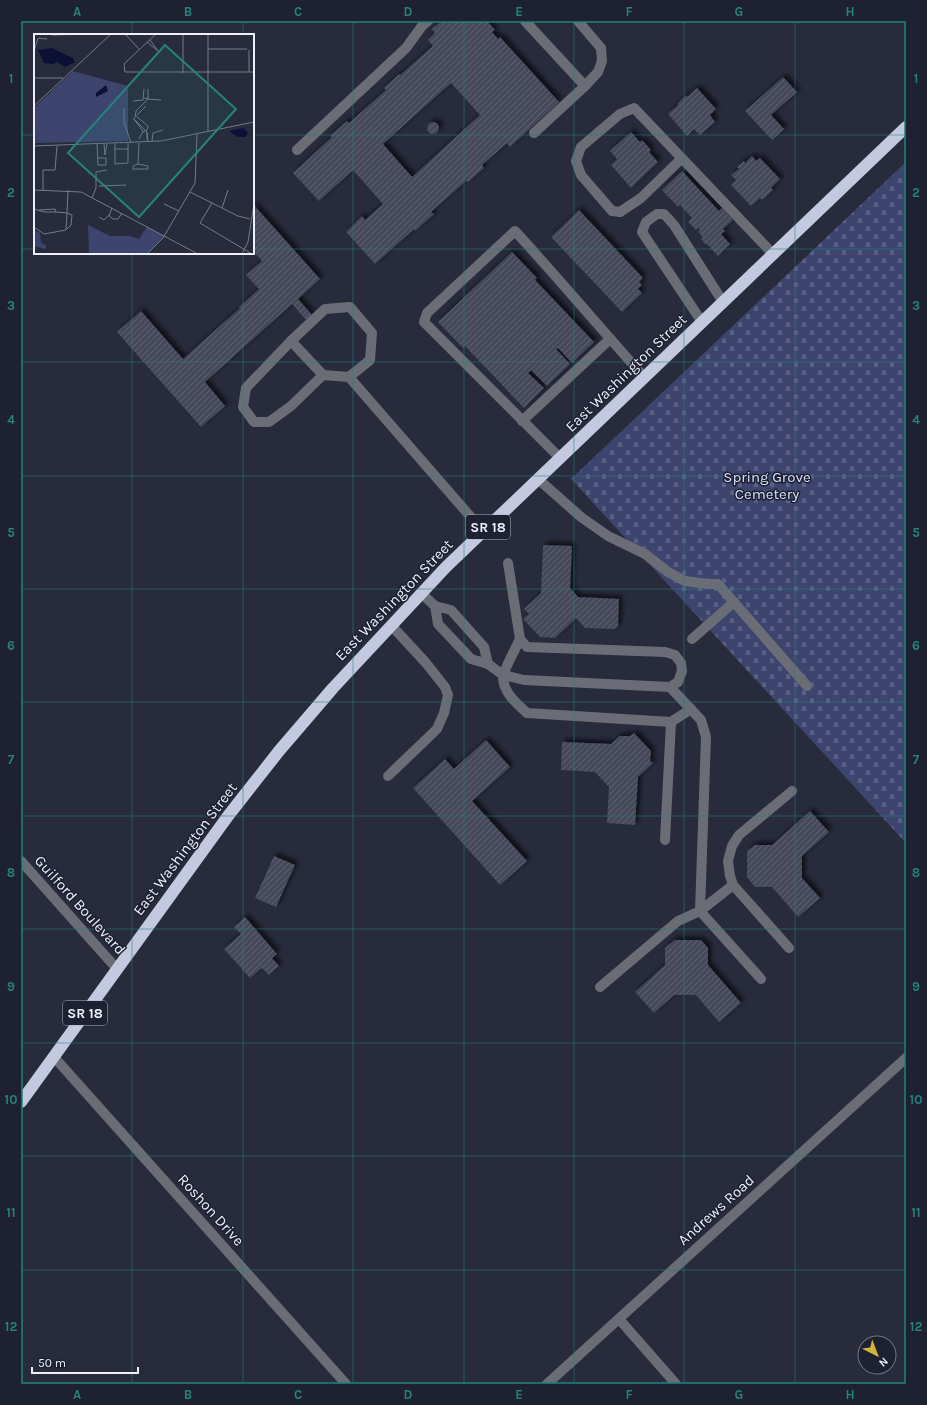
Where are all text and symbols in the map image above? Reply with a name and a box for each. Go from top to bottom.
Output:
text: A [73,4,81,19]
text: B [184,4,192,19]
text: C [294,4,302,19]
text: D [404,4,413,19]
text: E [515,4,523,19]
text: F [625,4,633,19]
text: G [735,4,743,19]
text: H [845,4,855,19]
inset map [34,34,254,254]
text: 1 [9,71,13,86]
text: 1 [914,71,918,86]
text: 2 [7,185,15,200]
text: 2 [912,185,920,200]
text: 3 [7,298,15,313]
text: 3 [912,298,920,313]
street label: East Washington Street [562,310,691,436]
text: 4 [7,412,15,427]
text: 4 [912,412,920,427]
park label: Spring Grove Cemetery [723,468,811,503]
road number: SR 18 [466,515,510,539]
text: 5 [7,525,15,540]
text: 5 [912,525,920,540]
street label: East Washington Street [331,535,457,664]
text: 6 [7,638,15,653]
text: 6 [912,638,920,653]
text: 7 [8,752,15,767]
text: 7 [913,752,920,767]
street label: East Washington Street [129,779,241,919]
street label: Guilford Boulevard [31,852,129,958]
text: 8 [7,865,15,880]
text: 8 [912,865,920,880]
text: 9 [7,979,15,994]
text: 9 [912,979,920,994]
road number: SR 18 [63,1001,107,1025]
text: 10 [5,1092,17,1107]
text: 10 [910,1092,922,1107]
street label: Roshon Drive [174,1170,248,1250]
street label: Andrews Road [674,1171,758,1249]
text: 11 [6,1205,16,1220]
text: 11 [911,1205,921,1220]
text: 12 [5,1319,17,1334]
text: 12 [910,1319,922,1334]
north arrow [857,1335,897,1375]
scale bar [32,1349,138,1375]
text: N [876,1355,891,1370]
text: 50 m [38,1356,66,1370]
text: A [73,1387,81,1402]
text: B [184,1387,192,1402]
text: C [294,1387,302,1402]
text: D [404,1387,413,1402]
text: E [515,1387,523,1402]
text: F [625,1387,633,1402]
text: G [735,1387,743,1402]
text: H [845,1387,855,1402]

